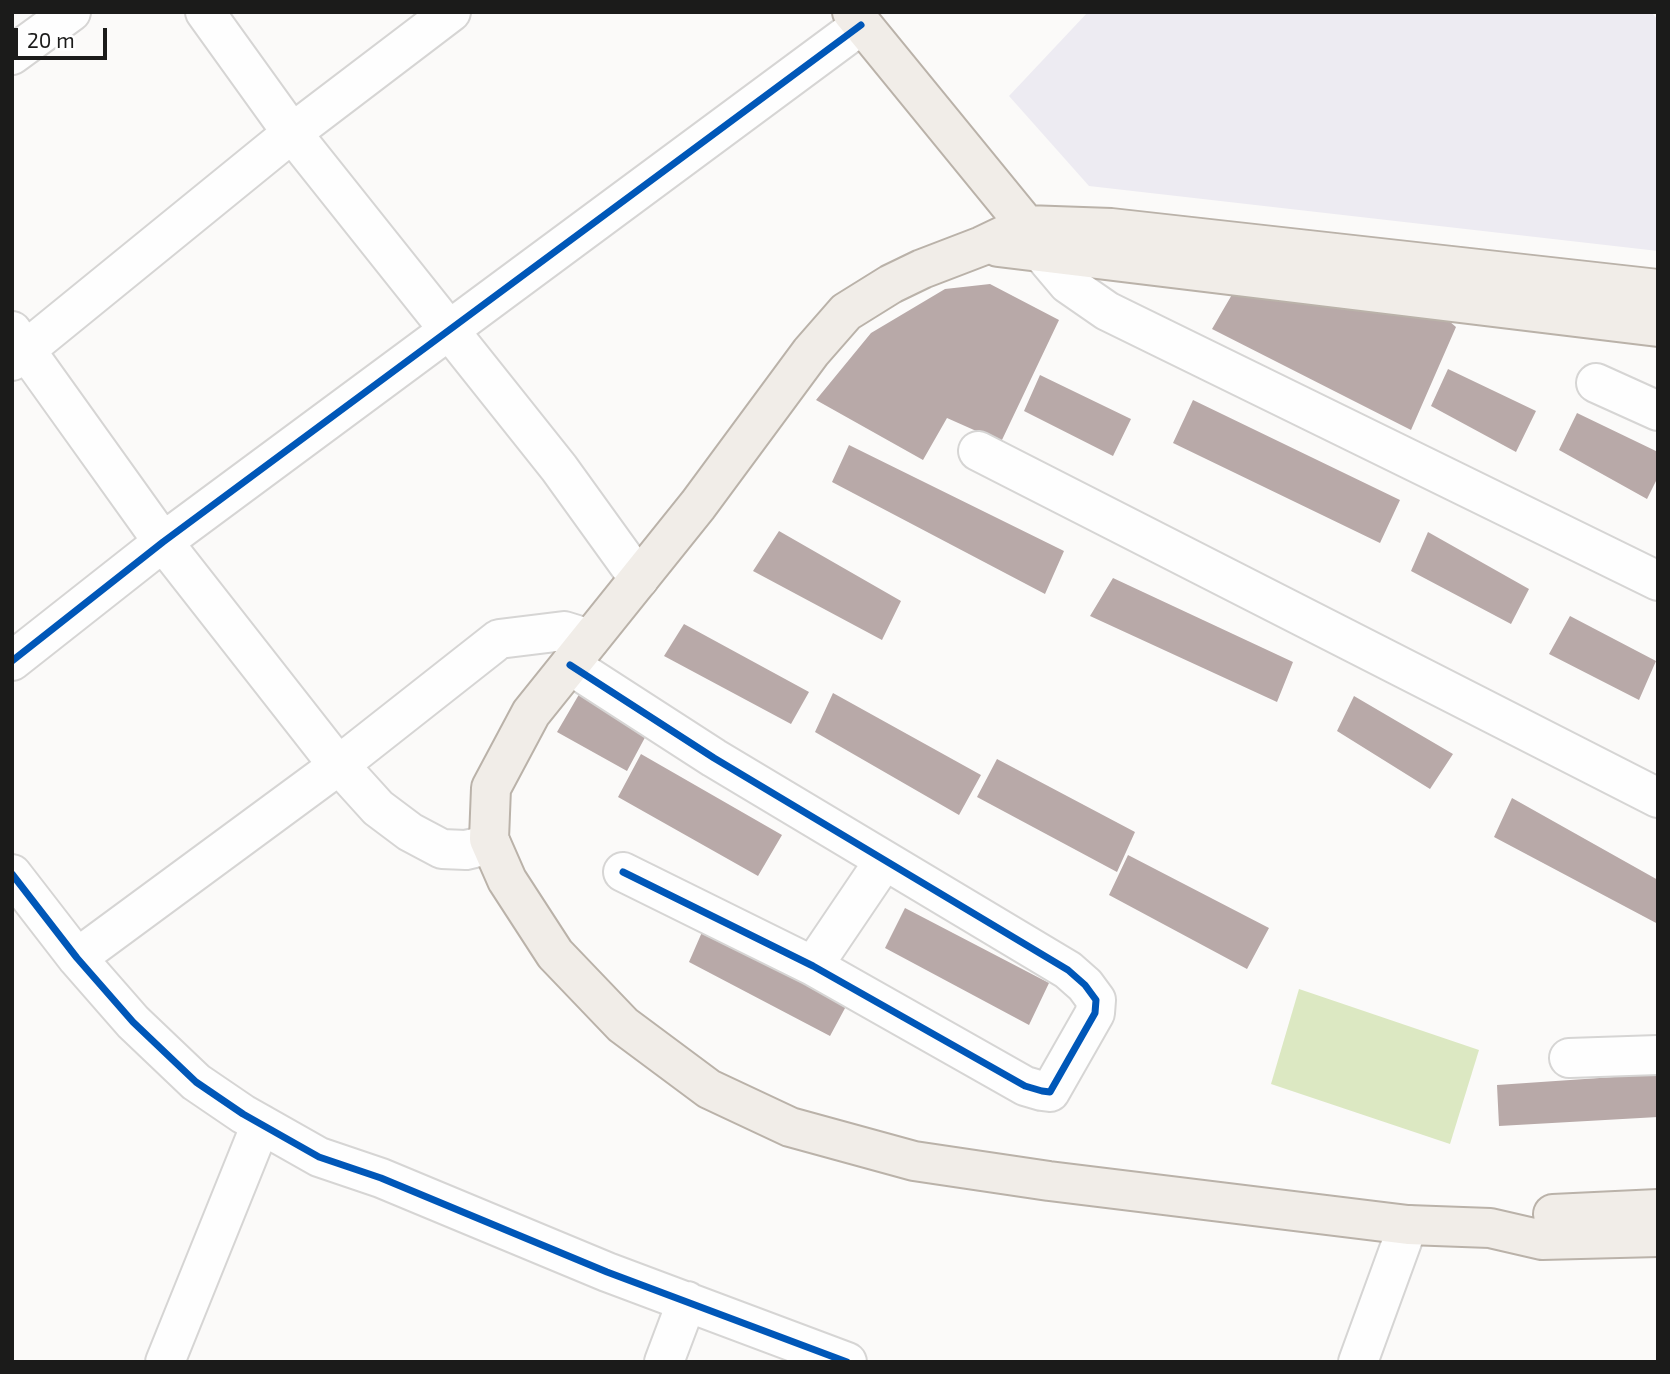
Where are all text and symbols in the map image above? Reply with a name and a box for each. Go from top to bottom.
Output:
scale bar [18,14,110,58]
text: 20 m [27,27,75,52]

